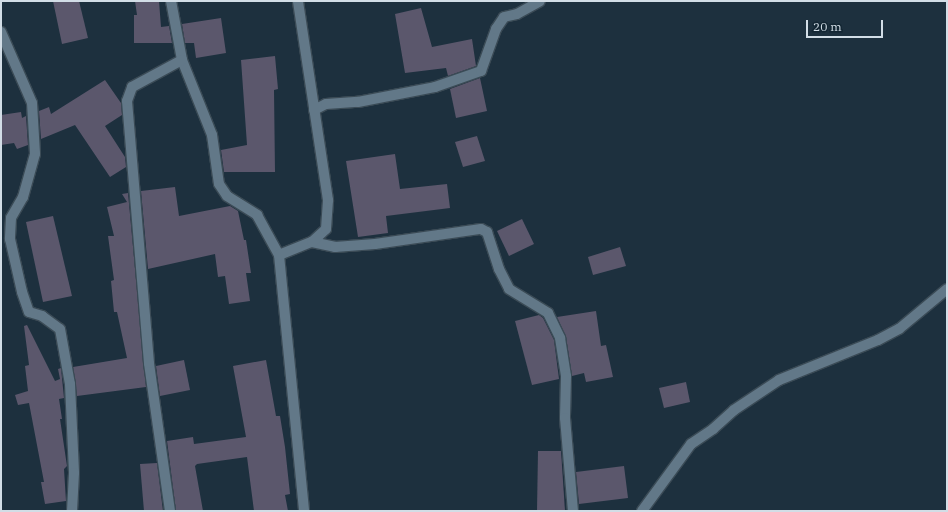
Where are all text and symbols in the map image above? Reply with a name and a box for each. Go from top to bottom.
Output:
scale bar [808,12,885,38]
text: 20 m [813,19,842,34]

